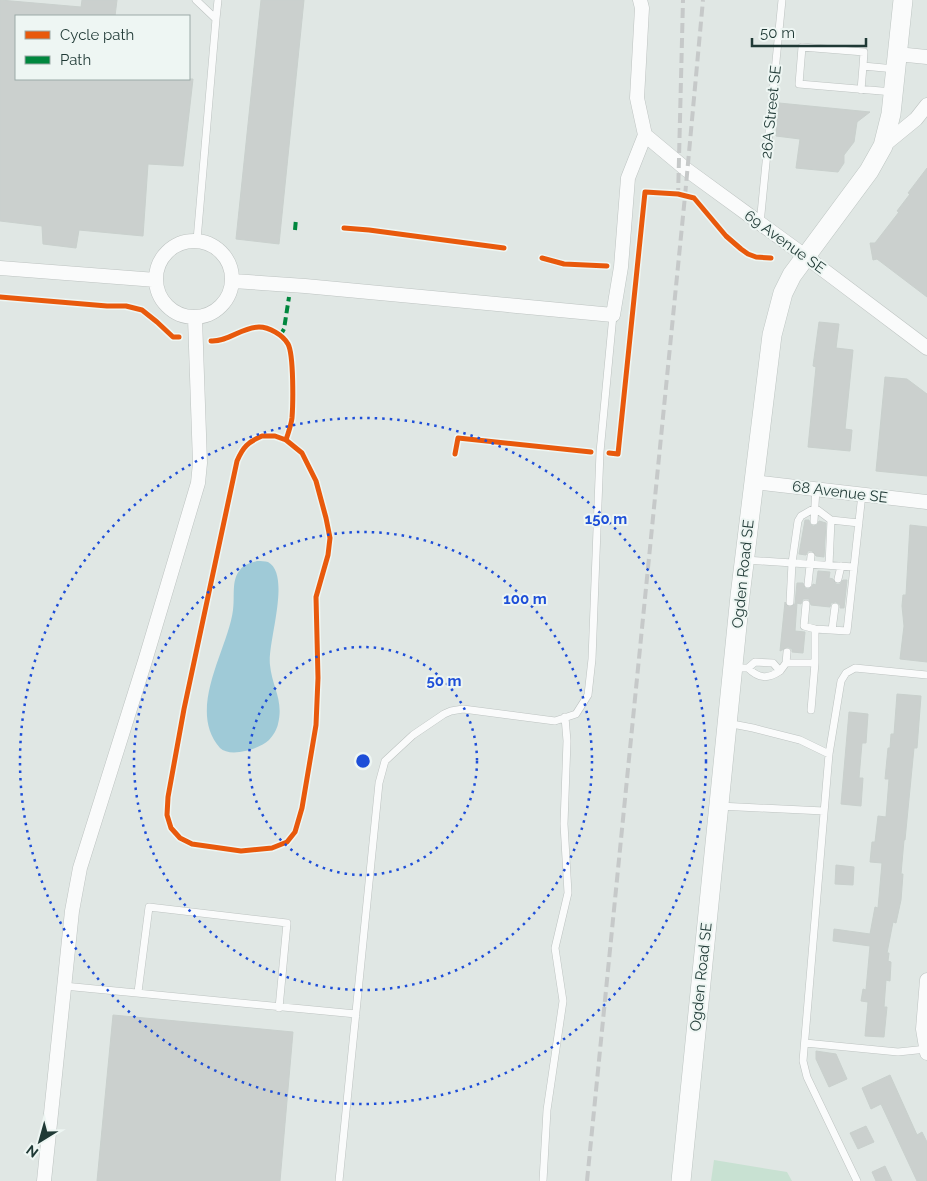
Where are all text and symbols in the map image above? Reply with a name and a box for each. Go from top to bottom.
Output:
legend [15,15,190,80]
scale bar [752,15,866,47]
text: 50 m [760,24,795,42]
text: Cycle path [60,26,134,44]
text: Path [60,51,91,69]
street label: 26A Street SE [757,64,785,160]
street label: 69 Avenue SE [741,207,829,277]
street label: 68 Avenue SE [791,477,889,507]
text: 150 m [585,510,627,528]
street label: Ogden Road SE [728,519,758,629]
text: 100 m [503,590,547,608]
text: 50 m [426,672,462,690]
centre of rings [354,752,372,770]
street label: Ogden Road SE [686,922,716,1032]
north arrow [15,1116,65,1166]
text: N [23,1142,41,1161]

